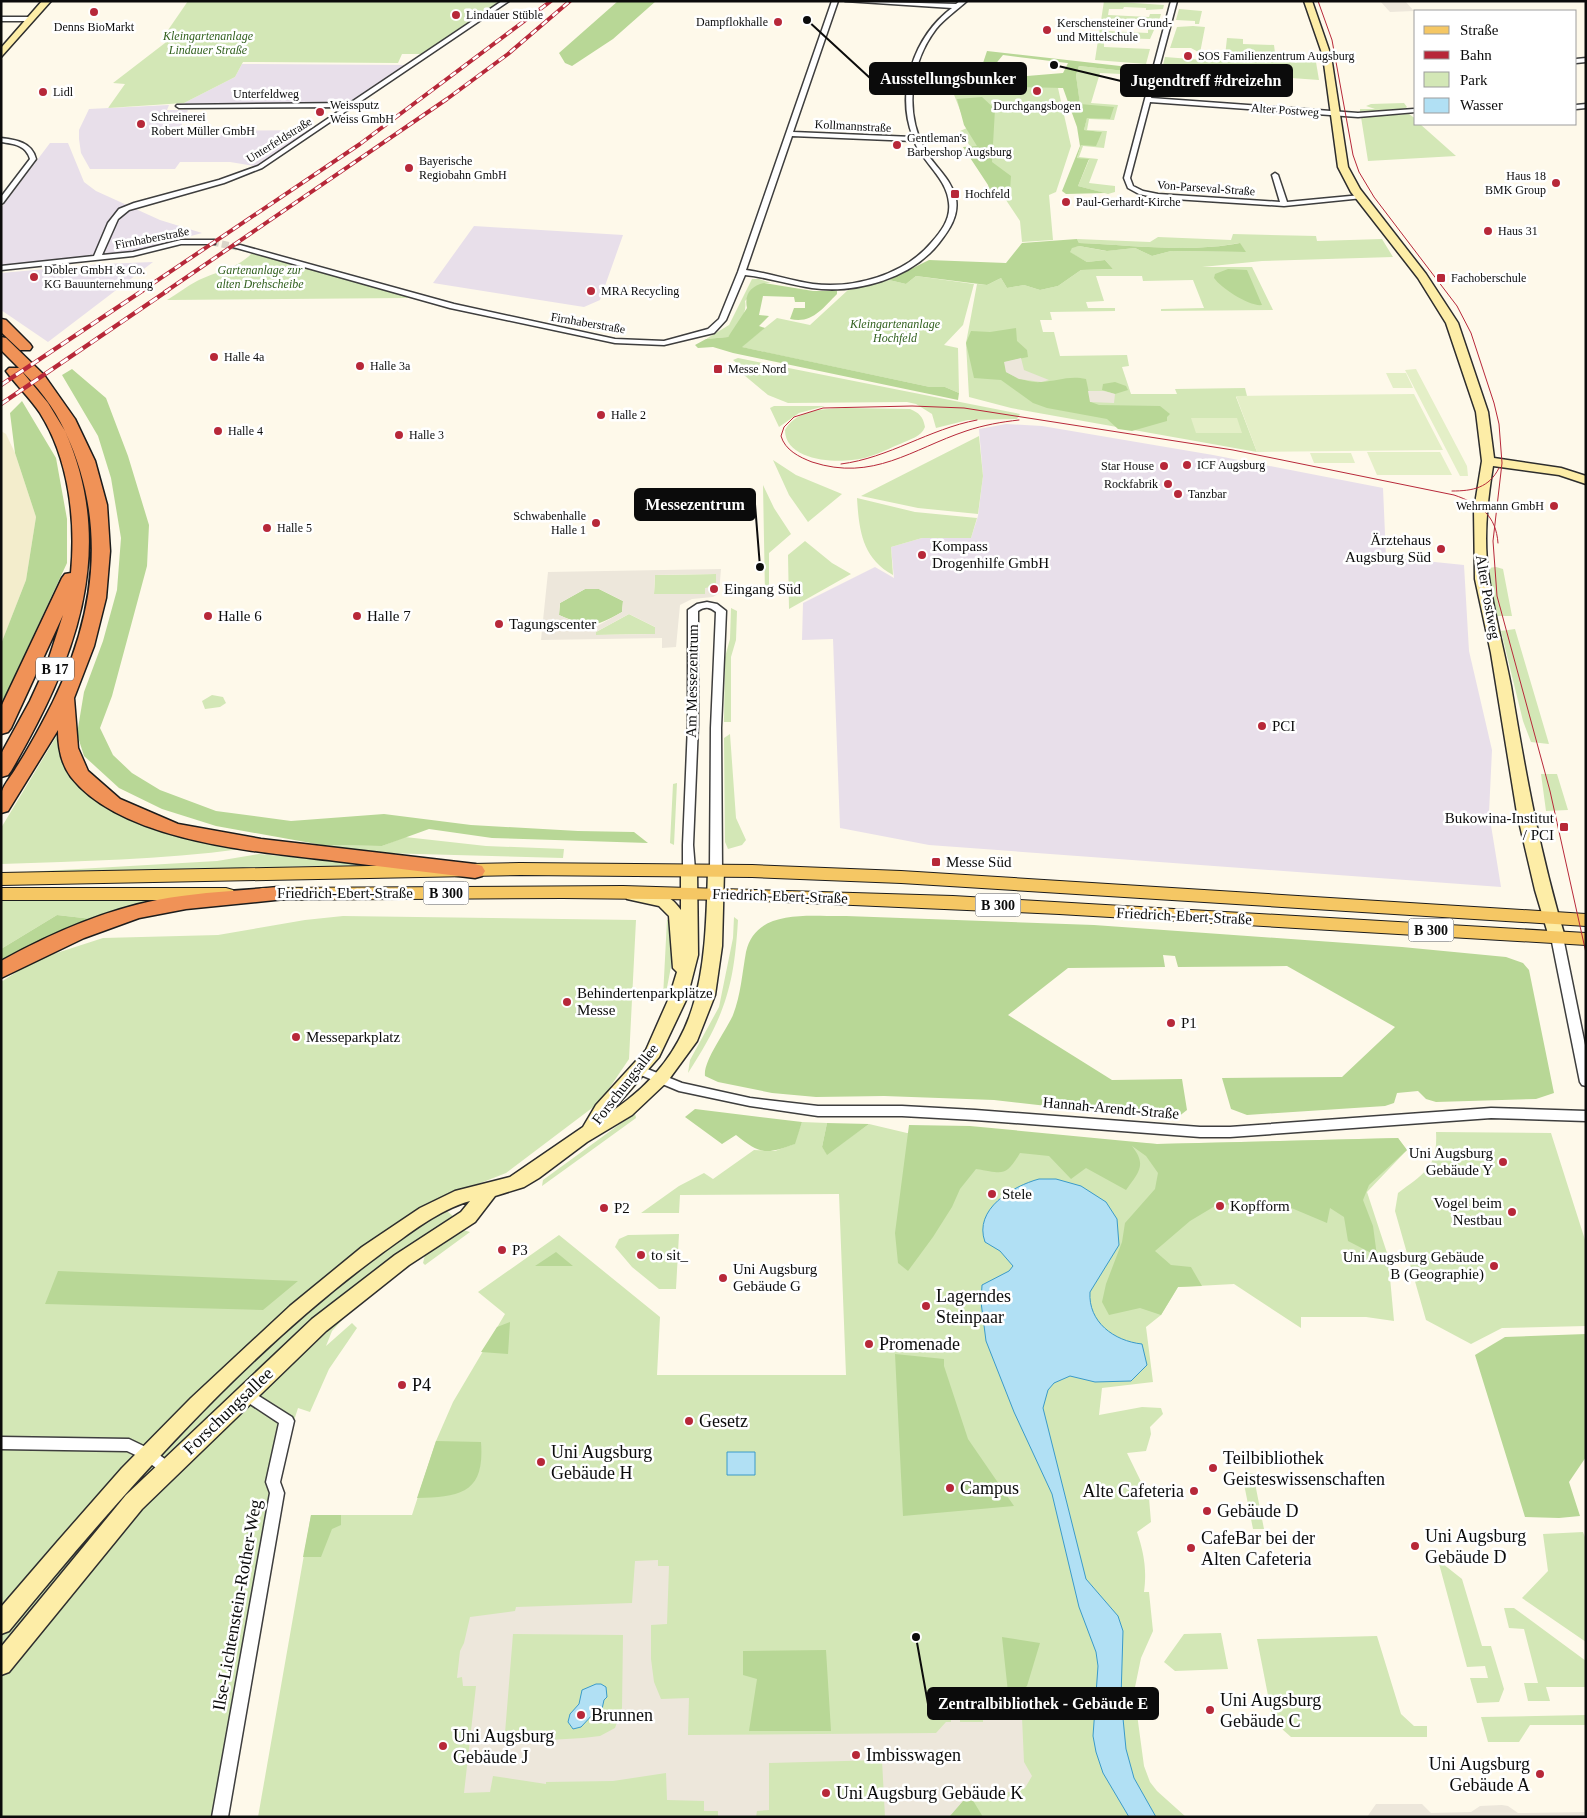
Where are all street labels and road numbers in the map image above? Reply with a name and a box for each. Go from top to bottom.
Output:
street label: Unterfeldweg [233,87,299,101]
street label: Alter Postweg [1250,101,1320,119]
street label: Unterfeldstraße [244,114,314,166]
street label: Kollmannstraße [814,117,892,135]
street label: Von-Parseval-Straße [1156,178,1256,198]
street label: Firnhaberstraße [114,224,190,252]
street label: Firnhaberstraße [550,310,626,336]
street label: Alter Postweg [1473,554,1503,641]
street label: Am Messezentrum [683,624,701,738]
road number: B 17 [36,658,74,681]
road number: B 300 [424,881,468,904]
street label: Friedrich-Ebert-Straße [277,885,413,901]
street label: Friedrich-Ebert-Straße [712,886,848,906]
road number: B 300 [976,894,1020,916]
street label: Friedrich-Ebert-Straße [1116,904,1253,928]
road number: B 300 [1408,918,1454,942]
street label: Forschungsallee [589,1040,662,1127]
street label: Hannah-Arendt-Straße [1042,1094,1180,1122]
street label: Forschungsallee [179,1363,277,1459]
street label: Ilse-Lichtenstein-Rother-Weg [209,1498,265,1712]

